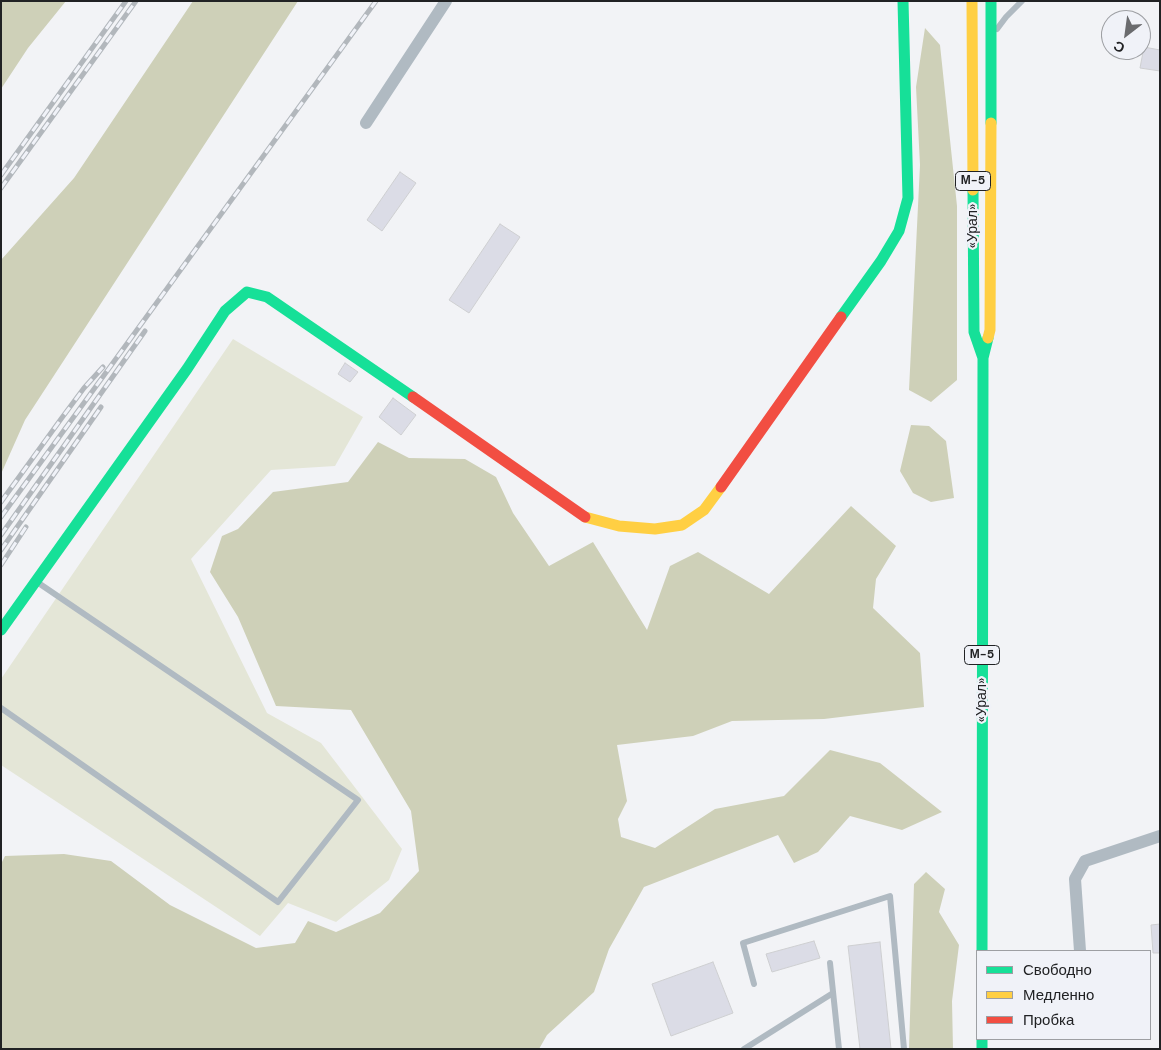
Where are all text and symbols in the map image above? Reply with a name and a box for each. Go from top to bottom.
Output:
north arrow [1101,10,1151,60]
text: С [1110,37,1128,57]
road number: М-5 [956,172,990,190]
street label: «Урал» [965,204,981,248]
road number: М-5 [964,646,1000,664]
street label: «Урал» [974,678,990,722]
legend [976,950,1151,1040]
text: Свободно [1023,960,1092,980]
text: Медленно [1023,985,1094,1005]
text: Пробка [1023,1010,1074,1030]

